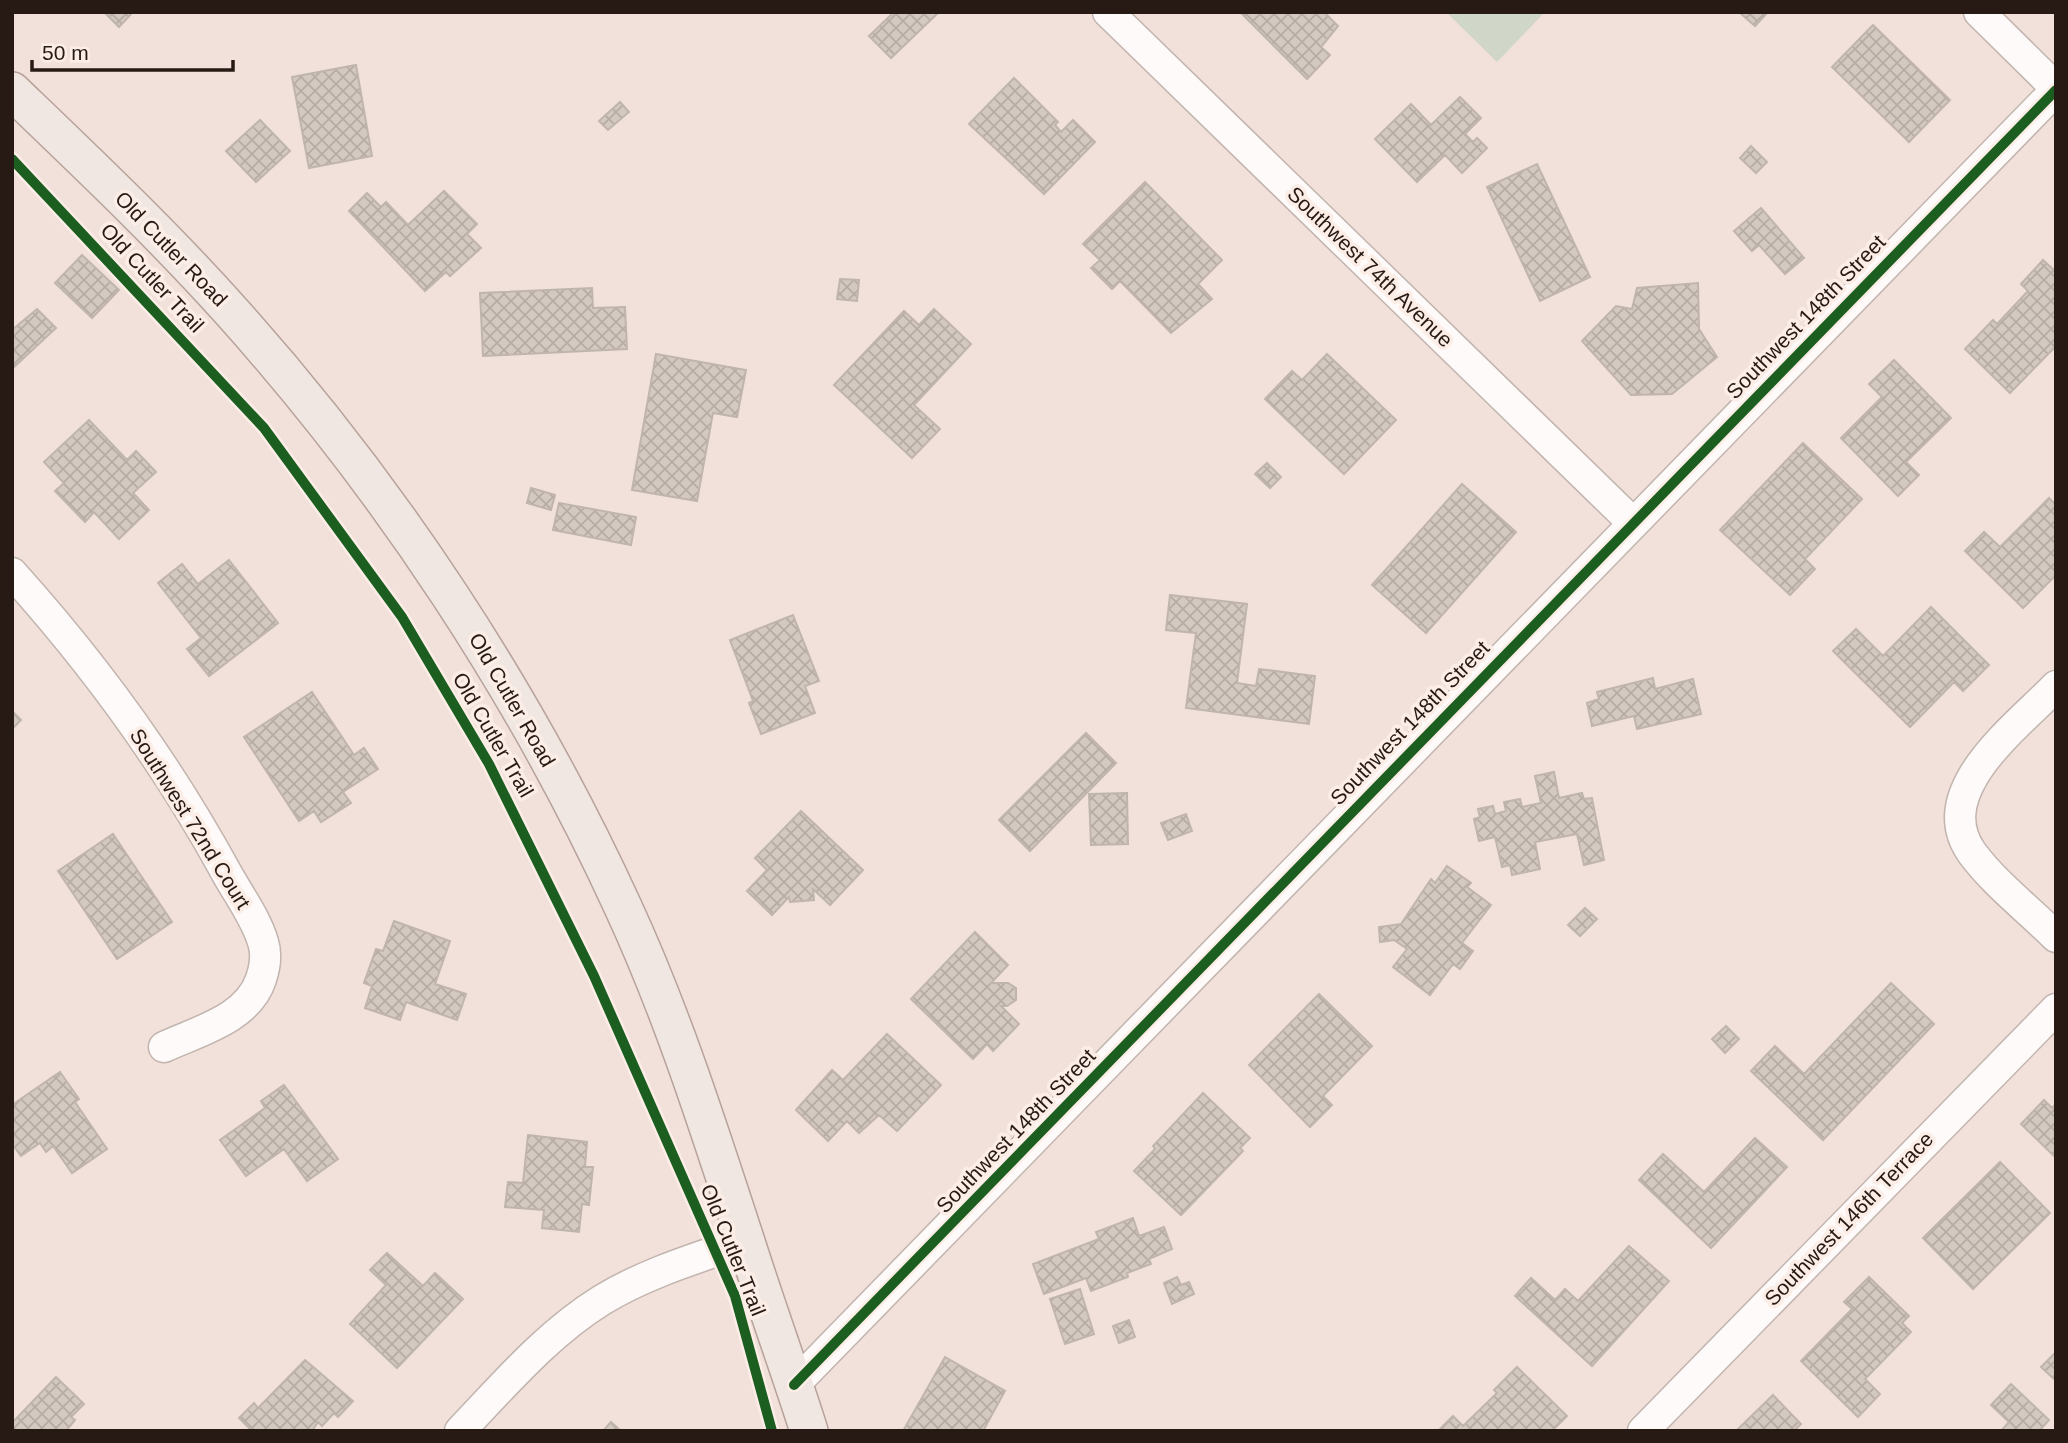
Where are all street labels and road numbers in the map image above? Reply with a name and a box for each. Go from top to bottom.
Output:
street label: Southwest 74th Avenue [1283,182,1458,351]
street label: Old Cutler Road [111,187,232,311]
street label: Old Cutler Trail [96,219,209,337]
street label: Southwest 148th Street [1722,230,1890,403]
street label: Old Cutler Road [465,629,560,771]
street label: Southwest 148th Street [1326,636,1494,809]
street label: Old Cutler Trail [448,668,538,801]
street label: Southwest 72nd Court [126,725,255,913]
street label: Southwest 148th Street [932,1044,1100,1217]
street label: Southwest 146th Terrace [1760,1127,1937,1310]
street label: Old Cutler Trail [697,1181,770,1319]

